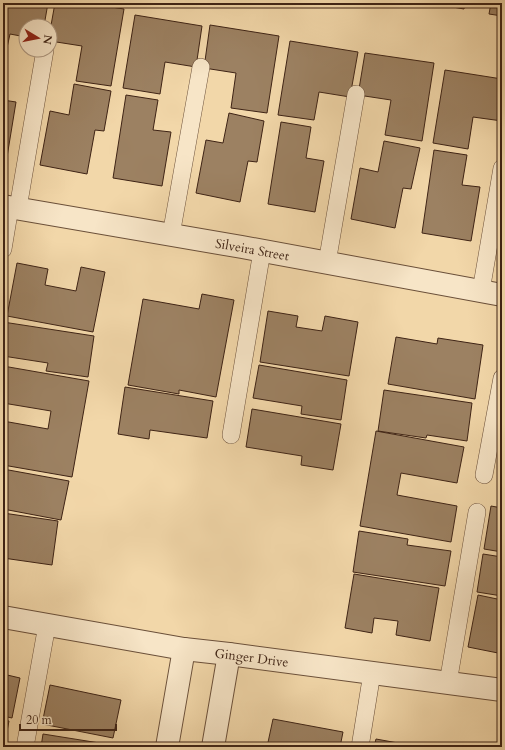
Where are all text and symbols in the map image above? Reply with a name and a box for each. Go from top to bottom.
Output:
north arrow [18,18,58,58]
text: N [39,34,56,46]
street label: Silveira Street [214,235,291,266]
street label: Ginger Drive [214,644,290,672]
scale bar [20,706,116,732]
text: 20 m [26,712,53,728]

